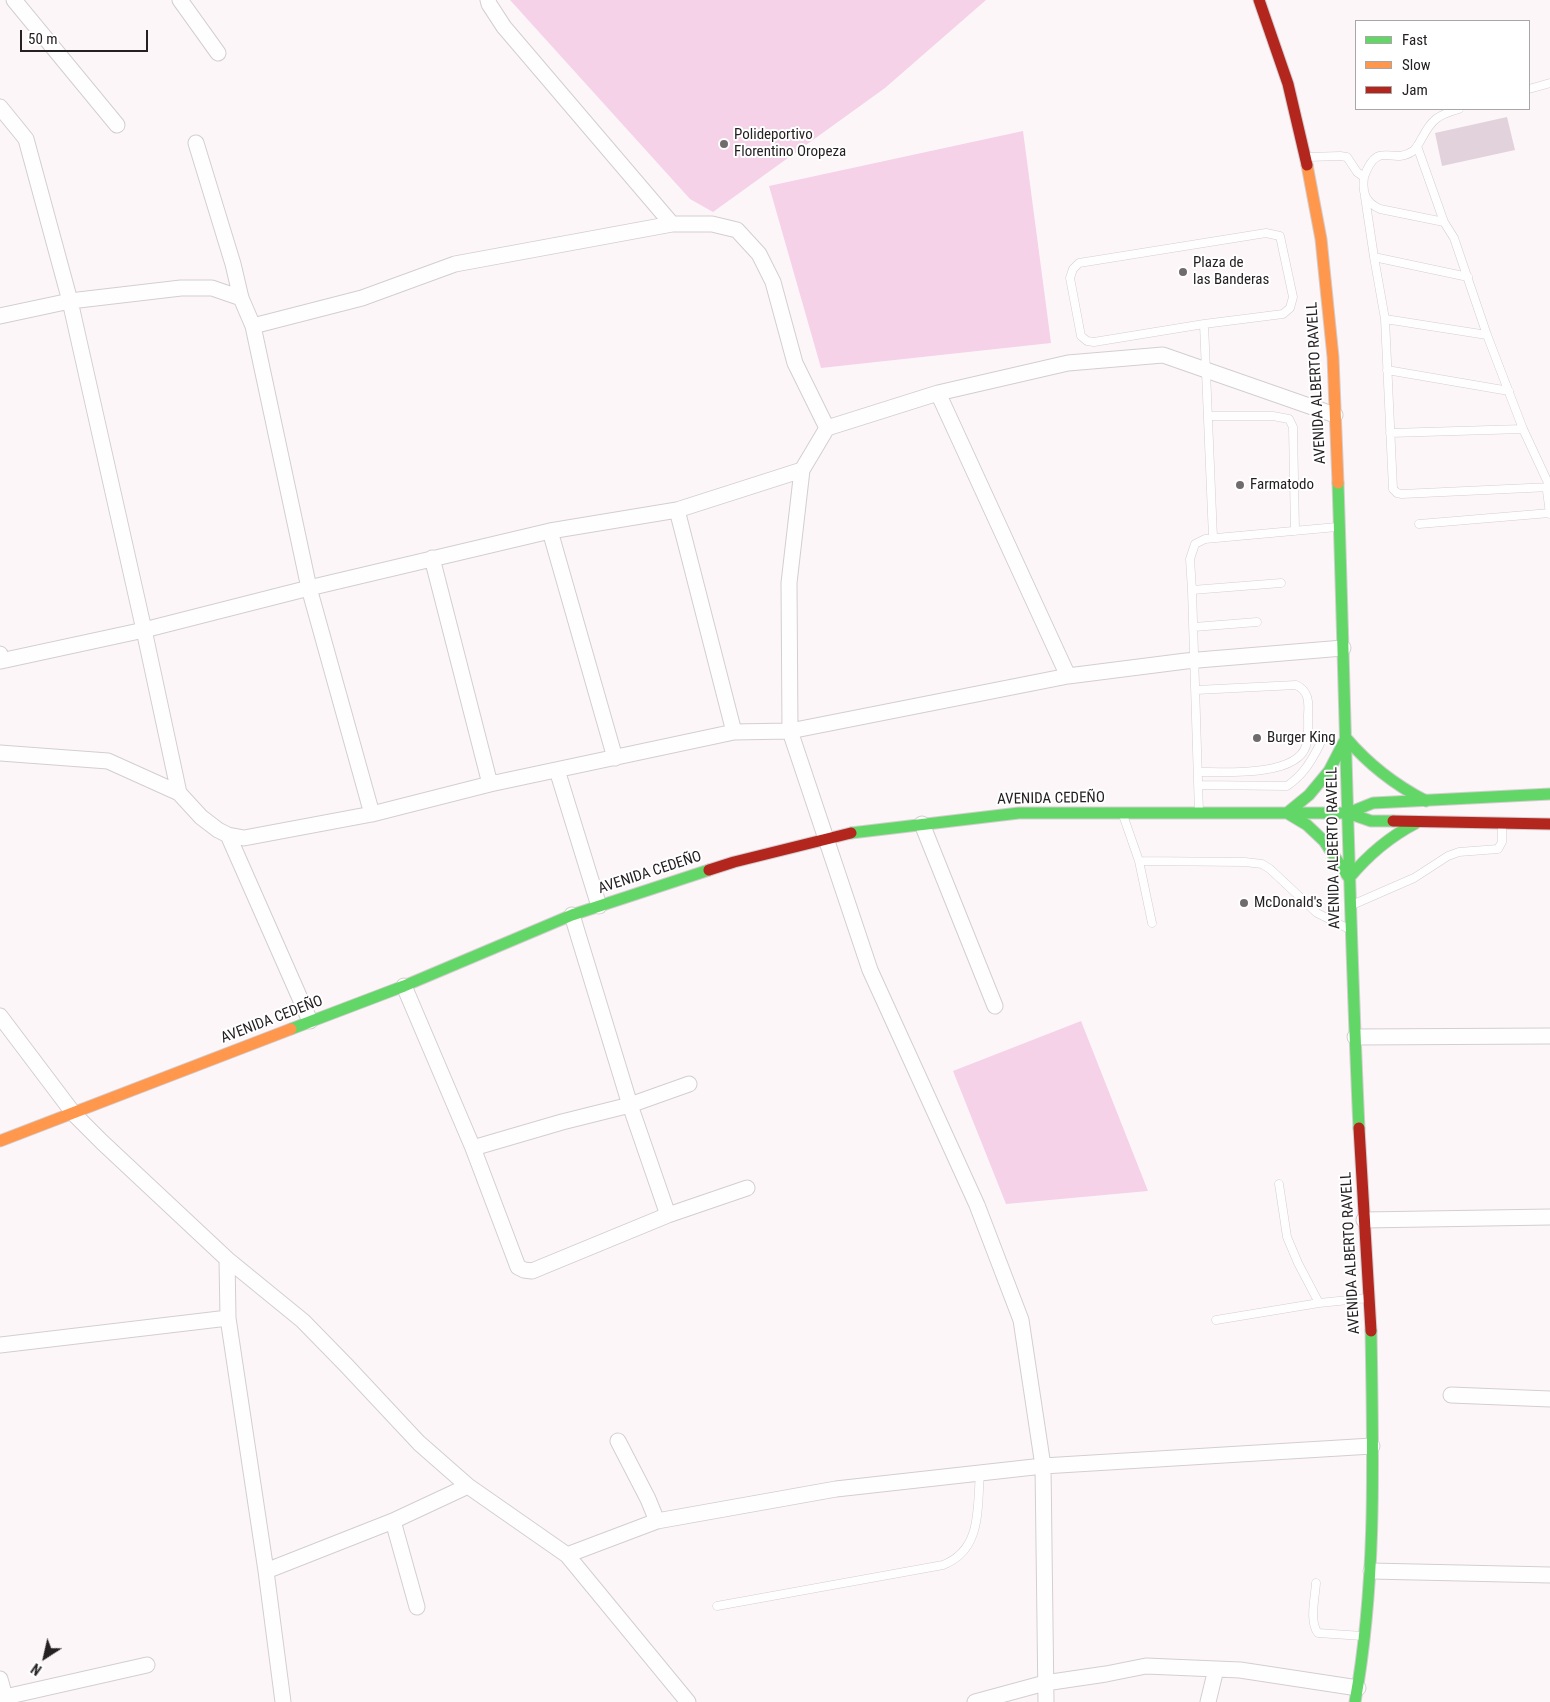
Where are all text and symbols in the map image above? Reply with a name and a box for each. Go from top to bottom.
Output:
scale bar [22,20,150,52]
legend [1355,20,1530,110]
text: 50 m [28,30,58,48]
text: Fast [1402,31,1427,49]
text: Slow [1402,56,1431,74]
text: Jam [1402,81,1428,99]
place label: Polideportivo Florentino Oropeza [734,126,846,161]
marker: Polideportivo Florentino Oropeza [718,138,730,150]
place label: Plaza de las Banderas [1193,254,1269,289]
marker: Plaza de las Banderas [1177,266,1189,278]
street label: AVENIDA ALBERTO RAVELL [1304,301,1330,465]
place label: Farmatodo [1250,476,1314,494]
marker: Farmatodo [1234,479,1246,491]
place label: Burger King [1267,729,1336,747]
marker: Burger King [1251,732,1263,744]
street label: AVENIDA ALBERTO RAVELL [1324,767,1344,929]
street label: AVENIDA CEDEÑO [997,789,1105,809]
street label: AVENIDA CEDEÑO [596,848,704,898]
place label: McDonald's [1254,894,1323,912]
marker: McDonald's [1238,897,1250,909]
street label: AVENIDA CEDEÑO [218,992,326,1048]
street label: AVENIDA ALBERTO RAVELL [1338,1171,1364,1335]
north arrow [20,1632,70,1682]
text: N [28,1660,45,1678]

